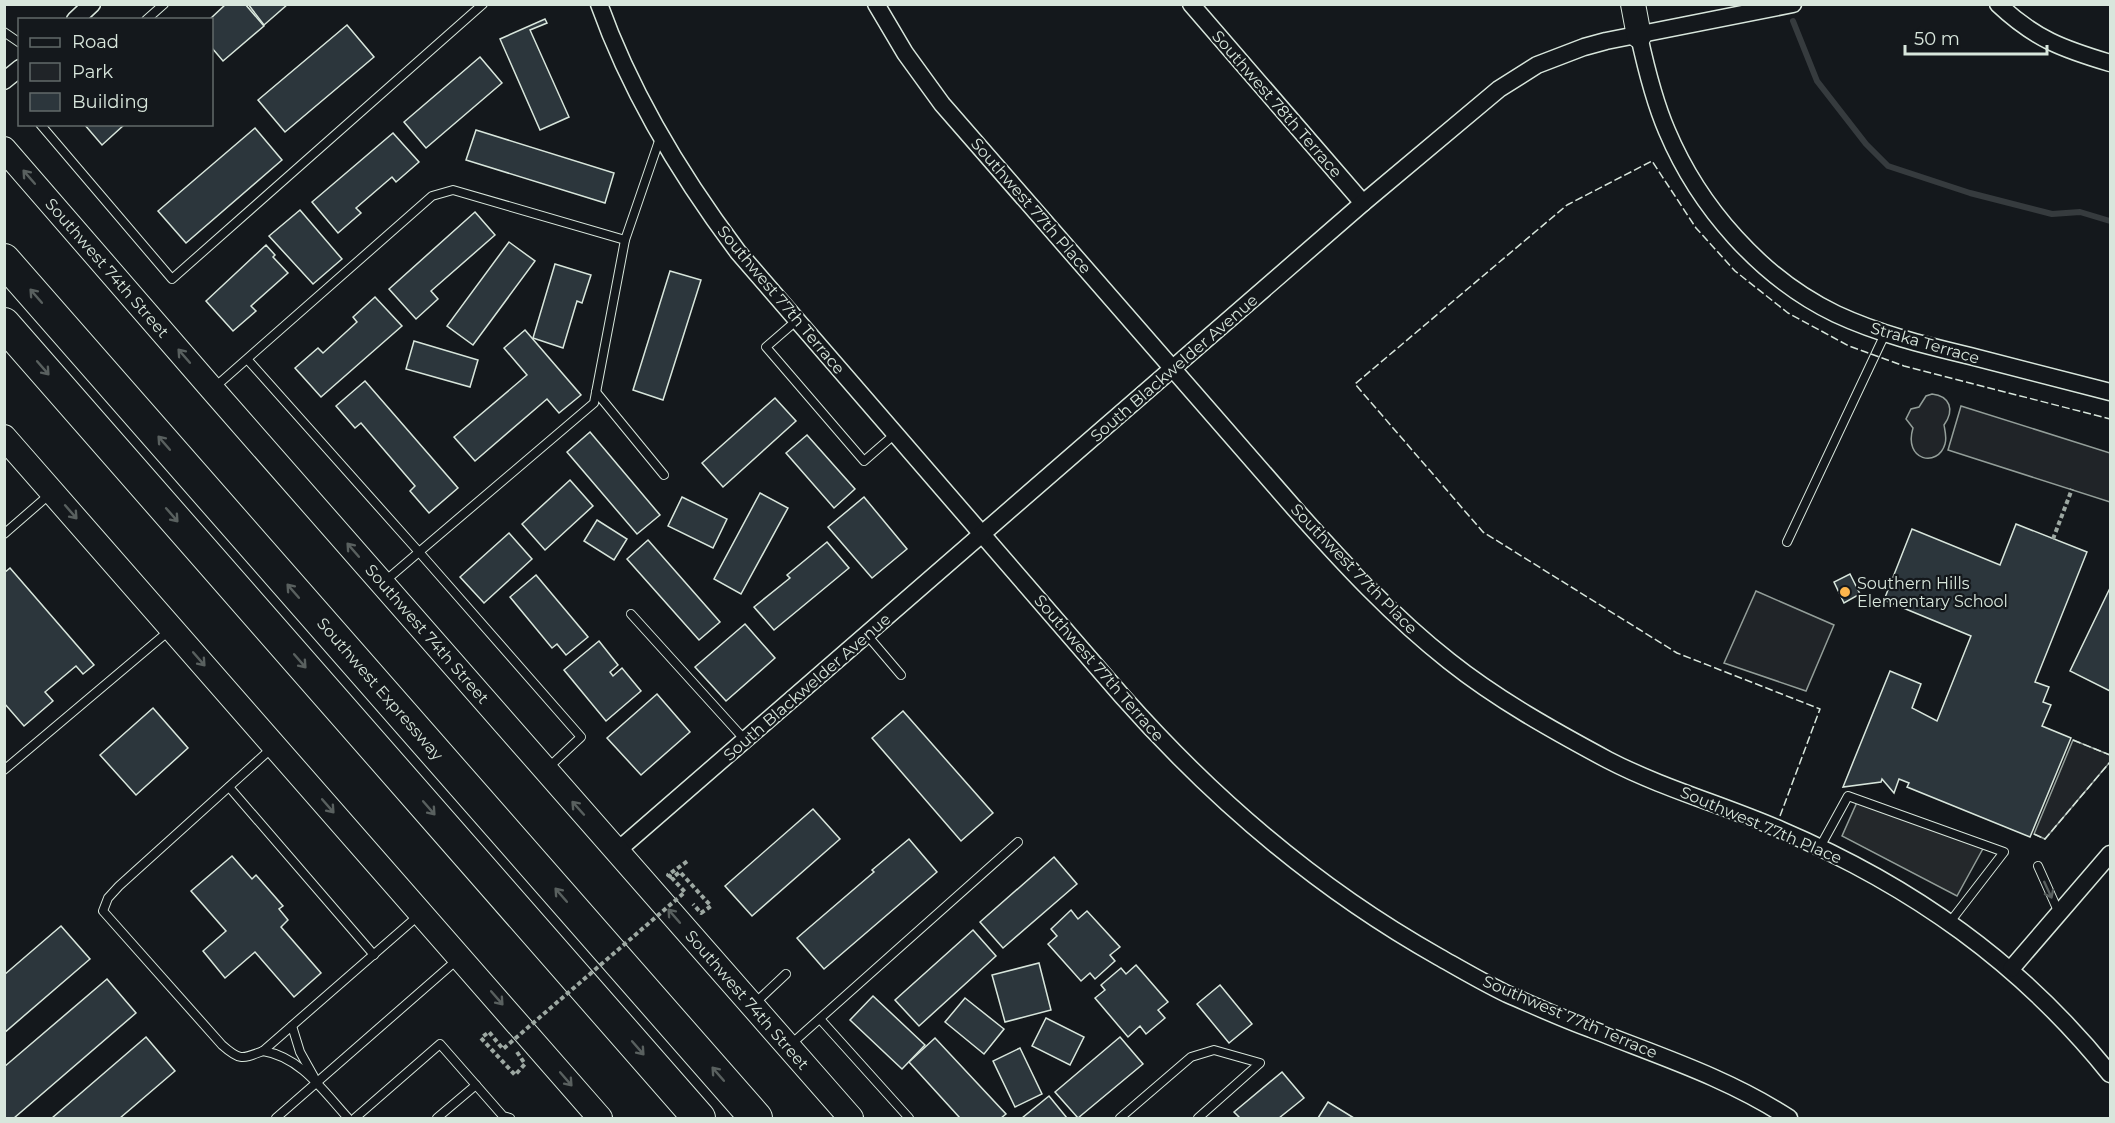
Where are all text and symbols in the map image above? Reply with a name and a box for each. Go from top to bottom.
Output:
legend [18,18,213,126]
scale bar [1905,18,2048,56]
street label: Southwest 78th Terrace [1208,27,1346,181]
text: 50 m [1914,28,1960,50]
text: Road [72,31,119,53]
text: Park [72,61,113,83]
text: Building [72,91,149,113]
street label: Southwest 77th Place [967,134,1095,278]
one-way arrow [22,169,35,185]
street label: Southwest 74th Street [41,194,173,342]
street label: Southwest 77th Terrace [713,222,849,378]
one-way arrow [29,289,43,304]
street label: South Blackwelder Avenue [1087,290,1261,446]
street label: Straka Terrace [1868,318,1982,368]
one-way arrow [177,348,190,364]
one-way arrow [36,360,50,375]
one-way arrow [157,436,171,451]
street label: Southwest 77th Place [1287,500,1421,638]
one-way arrow [64,505,78,520]
one-way arrow [164,506,178,522]
one-way arrow [346,543,360,558]
street label: Southwest 74th Street [361,560,493,708]
place label: Southern Hills Elementary School [1857,574,2008,611]
one-way arrow [286,584,300,599]
marker: Southern Hills Elementary School [1838,585,1852,599]
street label: Southwest 77th Terrace [1030,591,1168,745]
street label: South Blackwelder Avenue [720,609,894,765]
street label: Southwest Expressway [313,614,447,764]
one-way arrow [192,651,206,666]
one-way arrow [293,653,307,668]
street label: Southwest 77th Place [1677,782,1845,868]
one-way arrow [321,798,335,813]
one-way arrow [422,800,435,816]
one-way arrow [571,801,585,816]
one-way arrow [2043,880,2055,898]
one-way arrow [555,887,568,903]
one-way arrow [667,909,681,924]
street label: Southwest 74th Street [681,926,813,1074]
street label: Southwest 77th Terrace [1480,972,1660,1062]
one-way arrow [490,990,504,1005]
one-way arrow [631,1040,645,1055]
one-way arrow [711,1067,725,1082]
one-way arrow [560,1071,573,1087]

